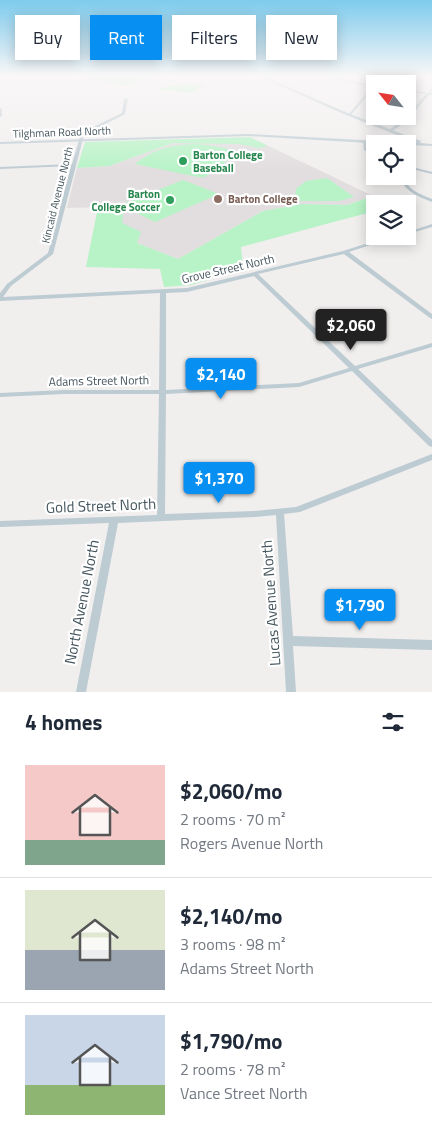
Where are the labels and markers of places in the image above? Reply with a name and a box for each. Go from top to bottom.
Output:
place label: Barton College Baseball [193,147,263,176]
marker: Barton College Baseball [177,155,189,167]
place label: Barton College Soccer [92,186,160,215]
place label: Barton College [228,191,298,207]
marker: Barton College [212,193,224,205]
marker: Barton College Soccer [164,194,176,206]
pin: $2,060 [310,308,392,351]
pin: $2,140 [180,358,262,400]
pin: $1,370 [178,462,260,504]
pin: $1,790 [319,588,401,631]

